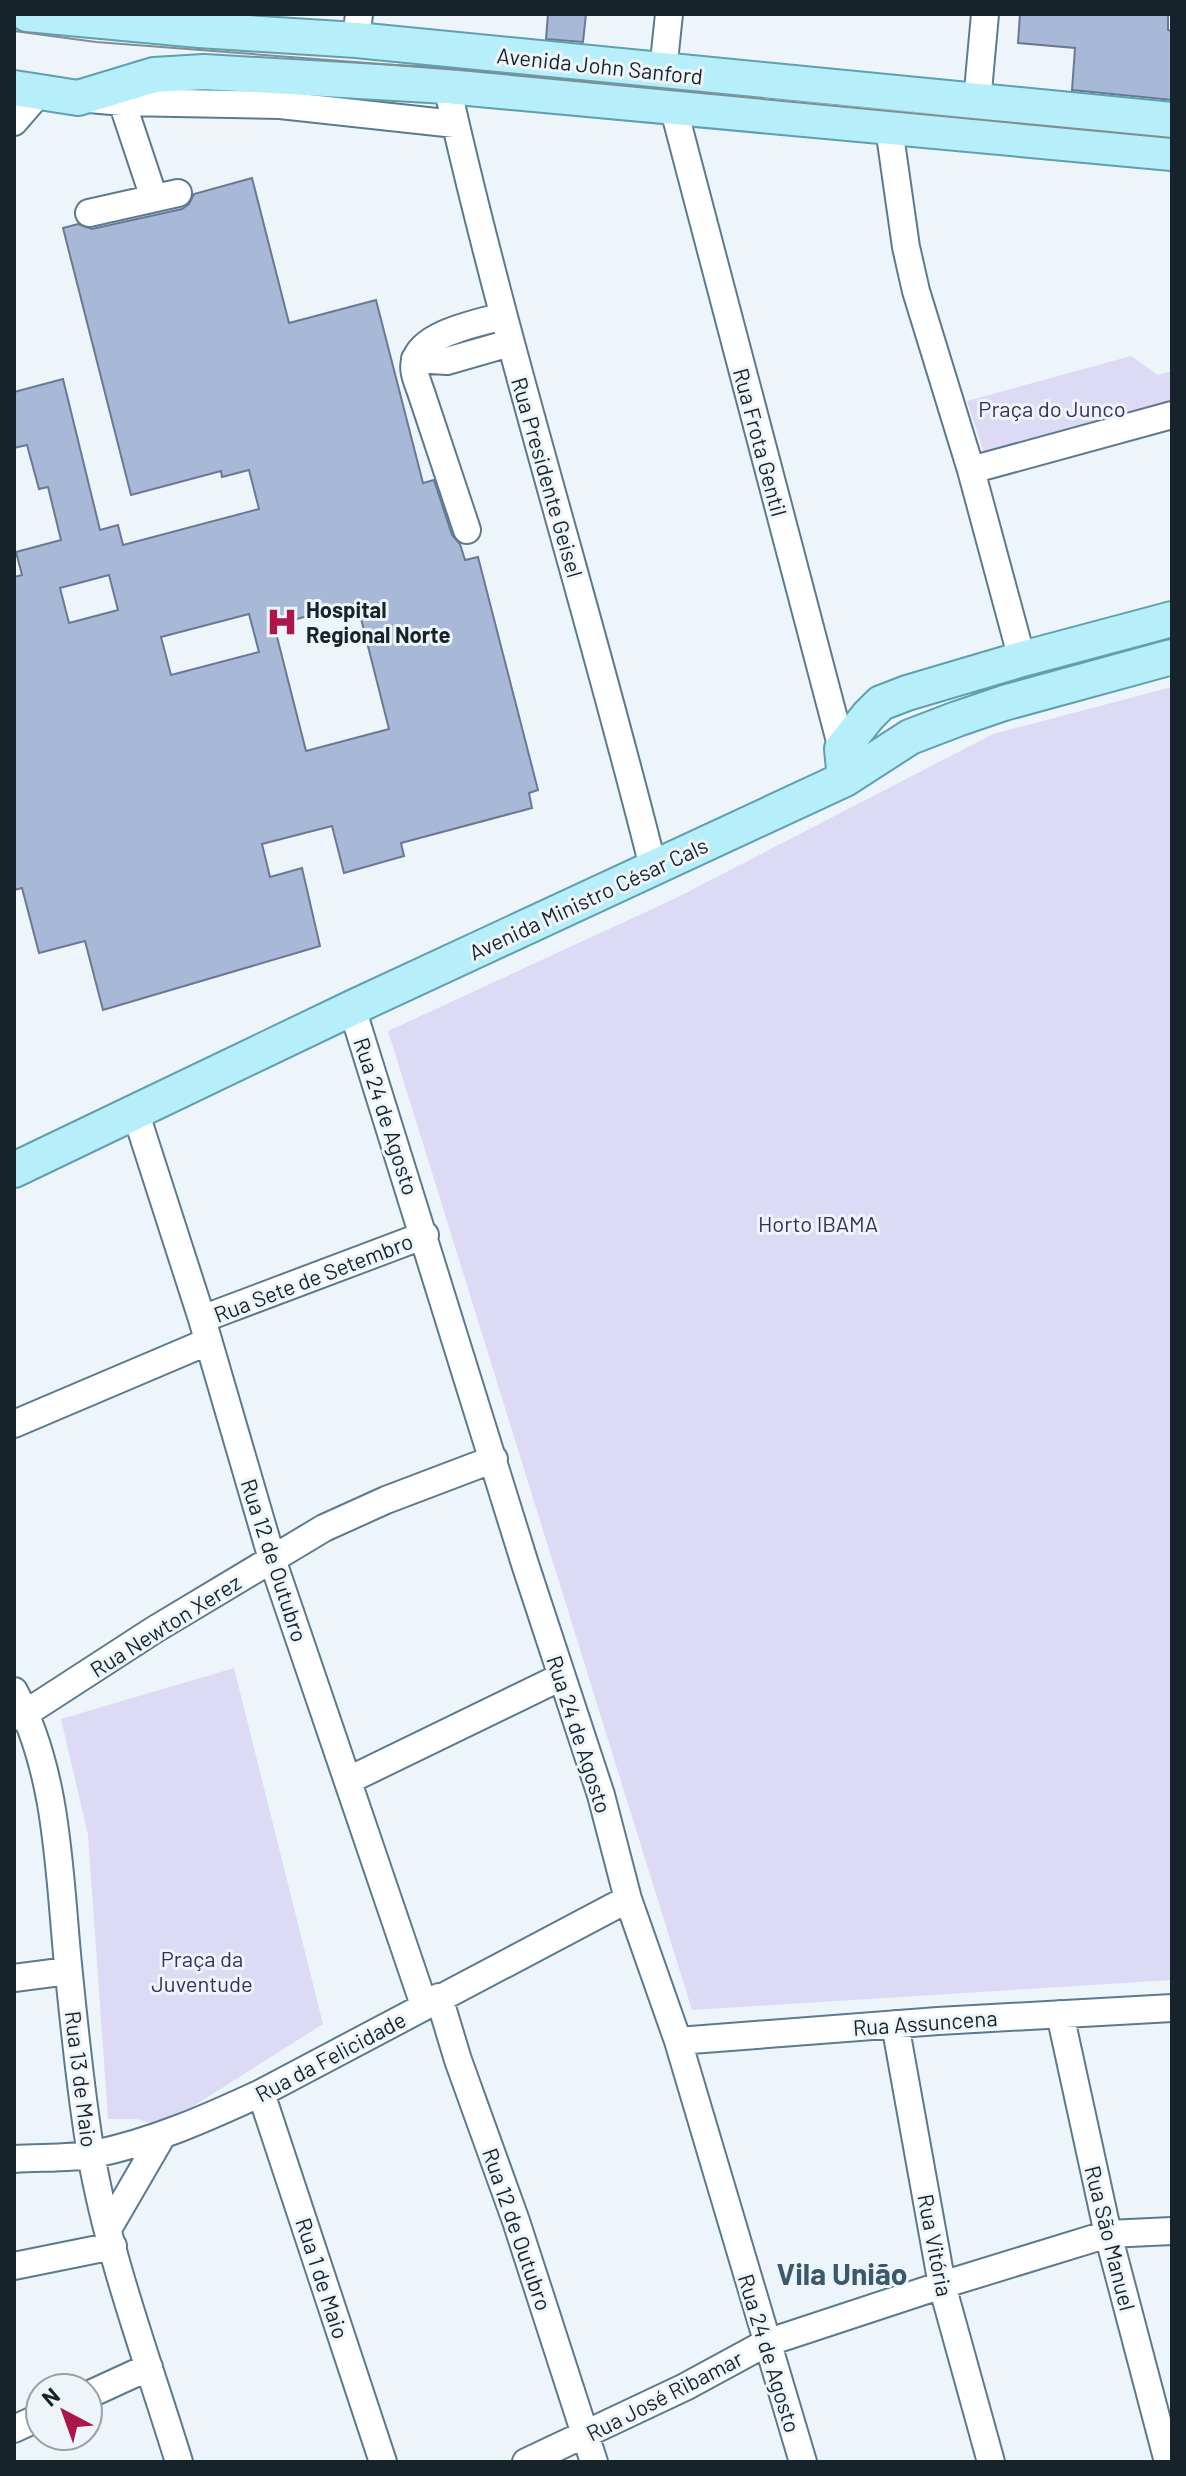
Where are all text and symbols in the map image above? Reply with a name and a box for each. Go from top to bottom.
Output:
street label: Avenida John Sanford [496,41,704,89]
street label: Rua Frota Gentil [729,365,793,519]
street label: Rua Presidente Geisel [507,374,589,580]
park label: Praça do Junco [978,395,1126,421]
place label: Hospital Regional Norte [306,596,451,647]
hospital icon: Hospital Regional Norte [265,605,299,639]
street label: Avenida Ministro César Cals [464,831,712,965]
street label: Rua 24 de Agosto [349,1034,425,1198]
park label: Horto IBAMA [758,1210,878,1236]
street label: Rua Sete de Setembro [210,1227,416,1327]
street label: Rua 12 de Outubro [236,1475,314,1645]
street label: Rua Newton Xerez [85,1568,245,1682]
street label: Rua 24 de Agosto [542,1652,618,1816]
park label: Praça da Juventude [151,1945,253,1996]
street label: Rua Assuncena [852,2004,998,2040]
street label: Rua da Felicidade [250,2005,410,2107]
street label: Rua 13 de Maio [61,2009,103,2149]
street label: Rua 12 de Outubro [478,2144,558,2314]
street label: Rua São Manuel [1080,2163,1142,2313]
street label: Rua Vitória [913,2192,959,2298]
street label: Rua 1 de Maio [291,2214,355,2342]
district label: Vila União [777,2255,907,2291]
street label: Rua 24 de Agosto [734,2271,806,2435]
street label: Rua José Ribamar [581,2344,747,2446]
north arrow [24,2372,104,2452]
text: N [36,2382,64,2411]

